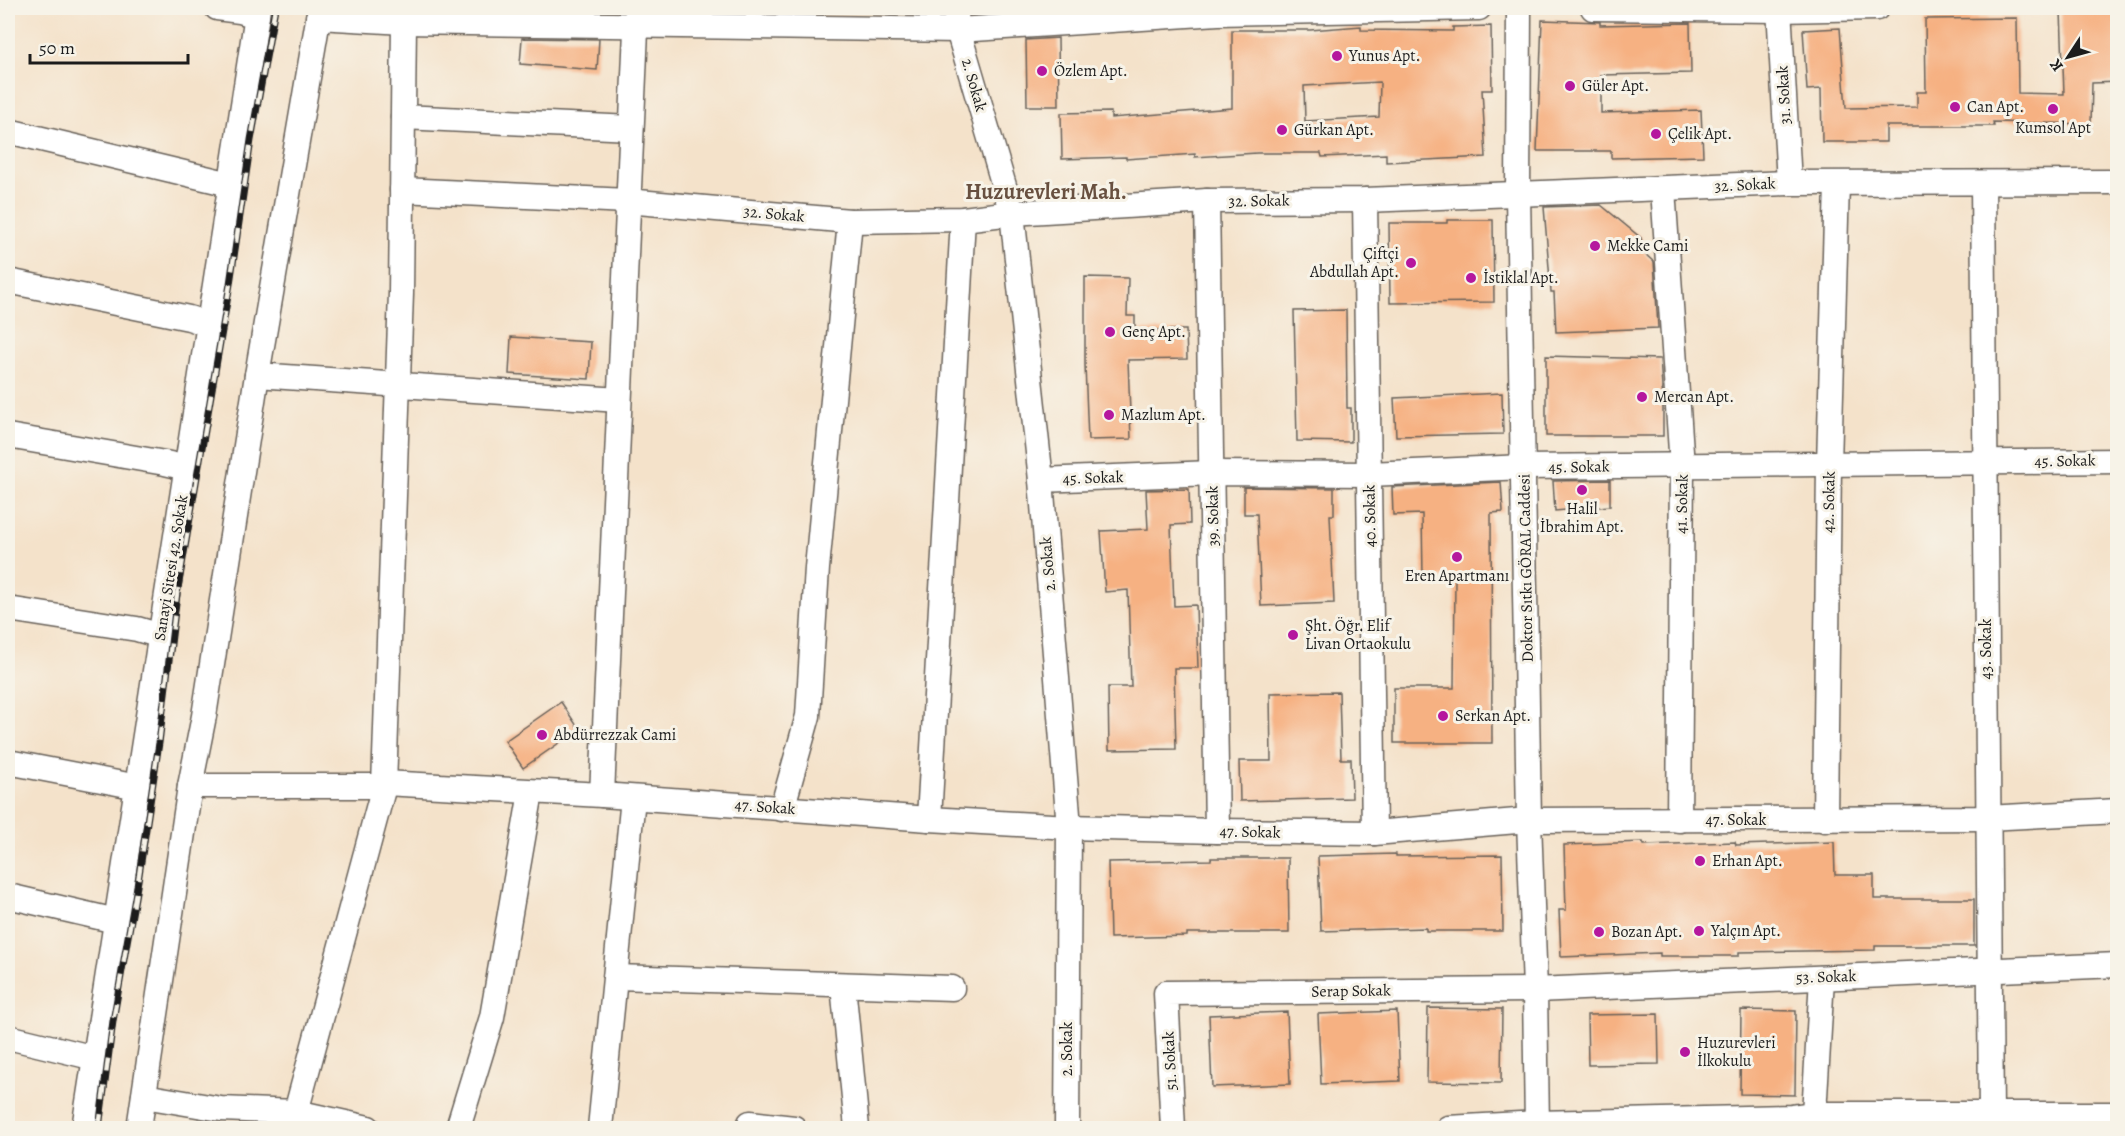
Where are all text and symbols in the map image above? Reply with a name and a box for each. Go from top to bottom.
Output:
scale bar [30,27,188,65]
north arrow [2038,27,2098,87]
text: 50 m [39,36,75,60]
place label: Yunus Apt. [1348,45,1420,67]
marker: Yunus Apt. [1330,49,1344,63]
text: K [2044,54,2069,76]
street label: 2. Sokak [956,56,992,114]
place label: Özlem Apt. [1054,60,1128,82]
marker: Özlem Apt. [1035,64,1049,78]
street label: 31. Sokak [1771,65,1797,125]
place label: Güler Apt. [1582,75,1649,97]
marker: Güler Apt. [1563,79,1577,93]
place label: Can Apt. [1967,96,2024,118]
marker: Can Apt. [1948,100,1962,114]
marker: Kumsol Apt [2046,102,2060,116]
place label: Kumsol Apt [2015,117,2091,139]
place label: Gürkan Apt. [1294,119,1374,141]
marker: Gürkan Apt. [1275,123,1289,137]
place label: Çelik Apt. [1668,123,1732,145]
marker: Çelik Apt. [1649,127,1663,141]
street label: 32. Sokak [1714,172,1776,198]
district label: Huzurevleri Mah. [965,177,1127,207]
street label: 32. Sokak [1228,189,1290,213]
street label: 32. Sokak [743,200,805,228]
place label: Mekke Cami [1607,235,1689,257]
marker: Mekke Cami [1588,239,1602,253]
place label: Çiftçi Abdullah Apt. [1309,243,1399,283]
marker: Çiftçi Abdullah Apt. [1404,256,1418,270]
place label: İstiklal Apt. [1483,267,1559,289]
marker: İstiklal Apt. [1464,271,1478,285]
place label: Genç Apt. [1122,321,1186,343]
marker: Genç Apt. [1103,325,1117,339]
place label: Mercan Apt. [1654,386,1734,408]
marker: Mercan Apt. [1635,390,1649,404]
place label: Mazlum Apt. [1121,404,1206,426]
marker: Mazlum Apt. [1102,408,1116,422]
street label: 45. Sokak [2034,449,2096,473]
street label: 45. Sokak [1548,455,1610,479]
street label: 45. Sokak [1062,466,1124,490]
street label: 42. Sokak [1817,471,1841,533]
street label: Doktor Sıtkı GÖRAL Caddesi [1513,474,1539,662]
street label: 41. Sokak [1670,474,1694,534]
marker: Halil İbrahim Apt. [1575,483,1589,497]
street label: 40. Sokak [1358,484,1382,548]
street label: 39. Sokak [1201,485,1225,547]
street label: Sanayi Sitesi 42. Sokak [149,493,193,643]
place label: Halil İbrahim Apt. [1540,498,1624,538]
street label: 2. Sokak [1035,536,1061,592]
marker: Eren Apartmanı [1450,550,1464,564]
place label: Eren Apartmanı [1405,565,1509,587]
place label: Şht. Öğr. Elif Livan Ortaokulu [1305,615,1411,655]
street label: 43. Sokak [1975,619,1997,679]
marker: Şht. Öğr. Elif Livan Ortaokulu [1286,628,1300,642]
place label: Serkan Apt. [1455,705,1531,727]
marker: Serkan Apt. [1436,709,1450,723]
place label: Abdürrezzak Cami [553,724,676,746]
marker: Abdürrezzak Cami [535,728,549,742]
street label: 47. Sokak [734,794,796,820]
street label: 47. Sokak [1706,809,1766,831]
street label: 47. Sokak [1219,820,1281,844]
place label: Erhan Apt. [1712,850,1783,872]
marker: Erhan Apt. [1693,854,1707,868]
place label: Yalçın Apt. [1710,920,1781,942]
place label: Bozan Apt. [1611,921,1683,943]
marker: Yalçın Apt. [1692,924,1706,938]
marker: Bozan Apt. [1592,925,1606,939]
street label: 53. Sokak [1795,965,1857,989]
street label: Serap Sokak [1311,979,1391,1003]
street label: 2. Sokak [1056,1022,1078,1076]
street label: 51. Sokak [1157,1031,1183,1091]
place label: Huzurevleri İlkokulu [1697,1032,1776,1072]
marker: Huzurevleri İlkokulu [1678,1045,1692,1059]

